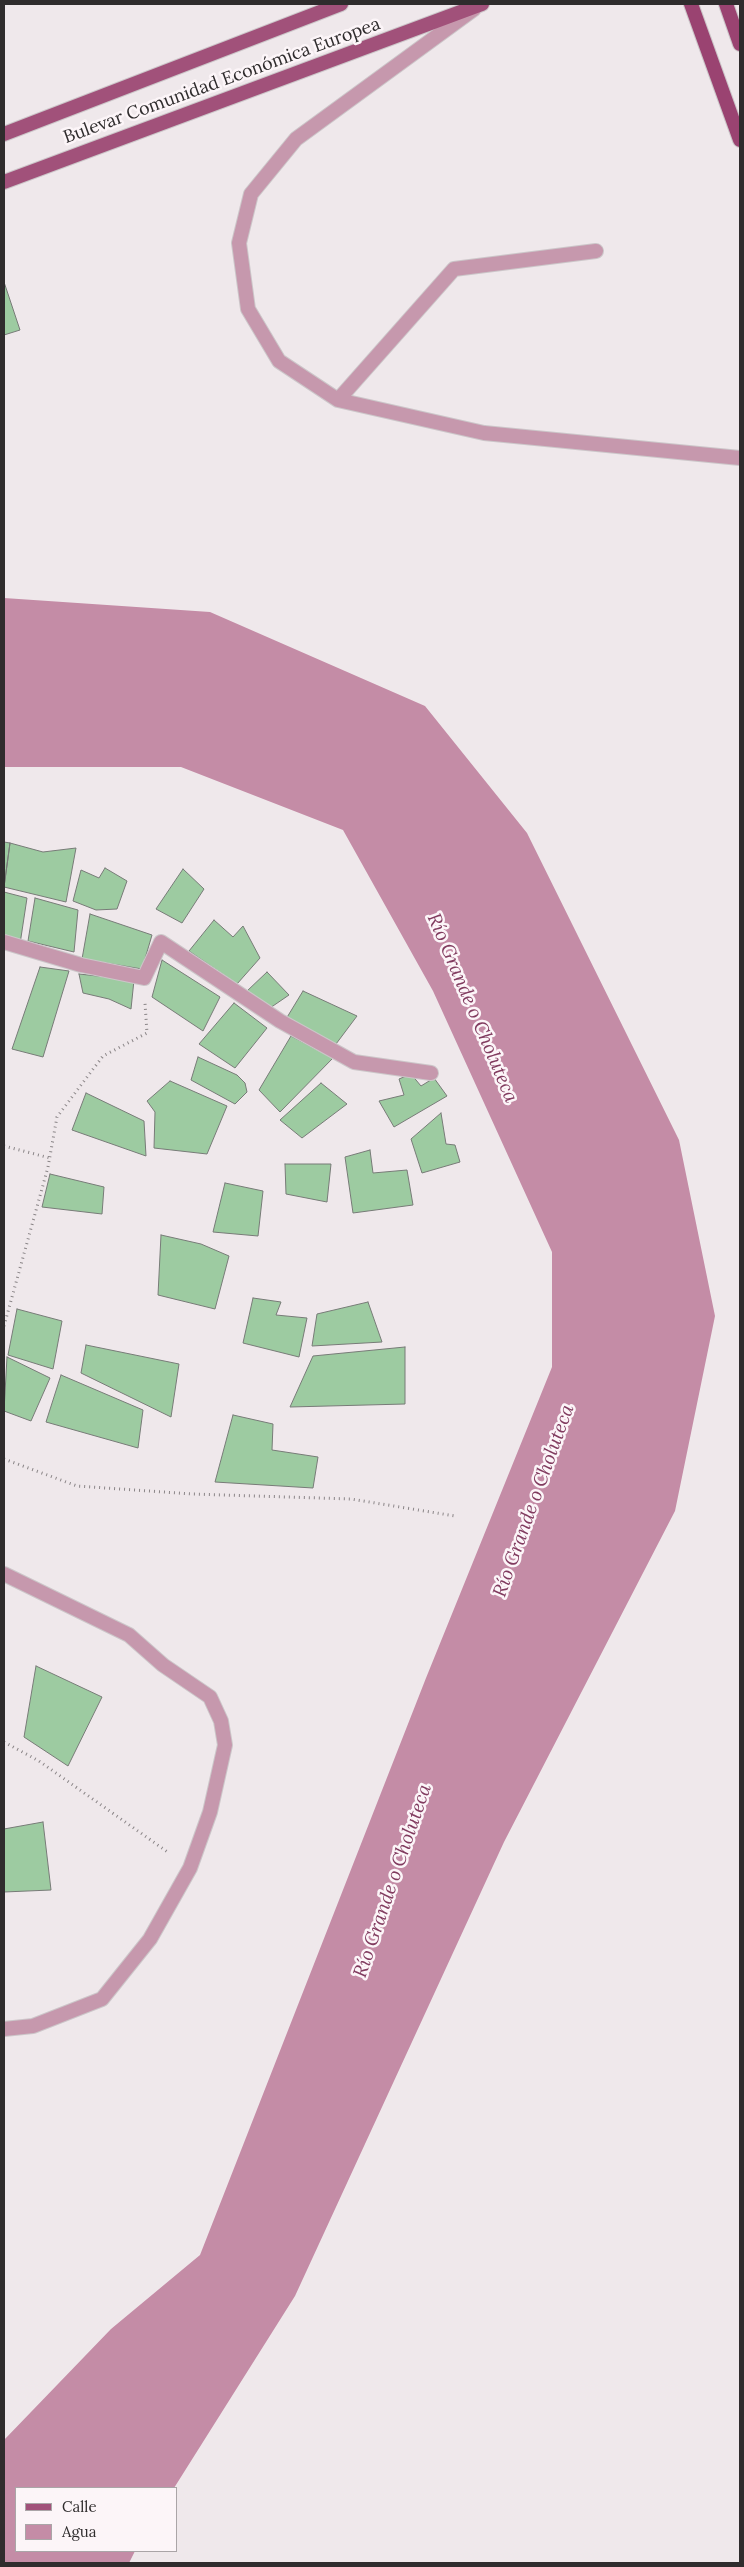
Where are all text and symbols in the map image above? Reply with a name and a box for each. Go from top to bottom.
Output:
street label: Bulevar Comunidad Económica Europea [61,13,383,149]
water label: Río Grande o Choluteca [422,910,522,1106]
water label: Río Grande o Choluteca [489,1402,579,1600]
water label: Río Grande o Choluteca [349,1781,437,1981]
legend [15,2487,178,2552]
text: Calle [62,2497,97,2516]
text: Agua [62,2522,96,2541]

